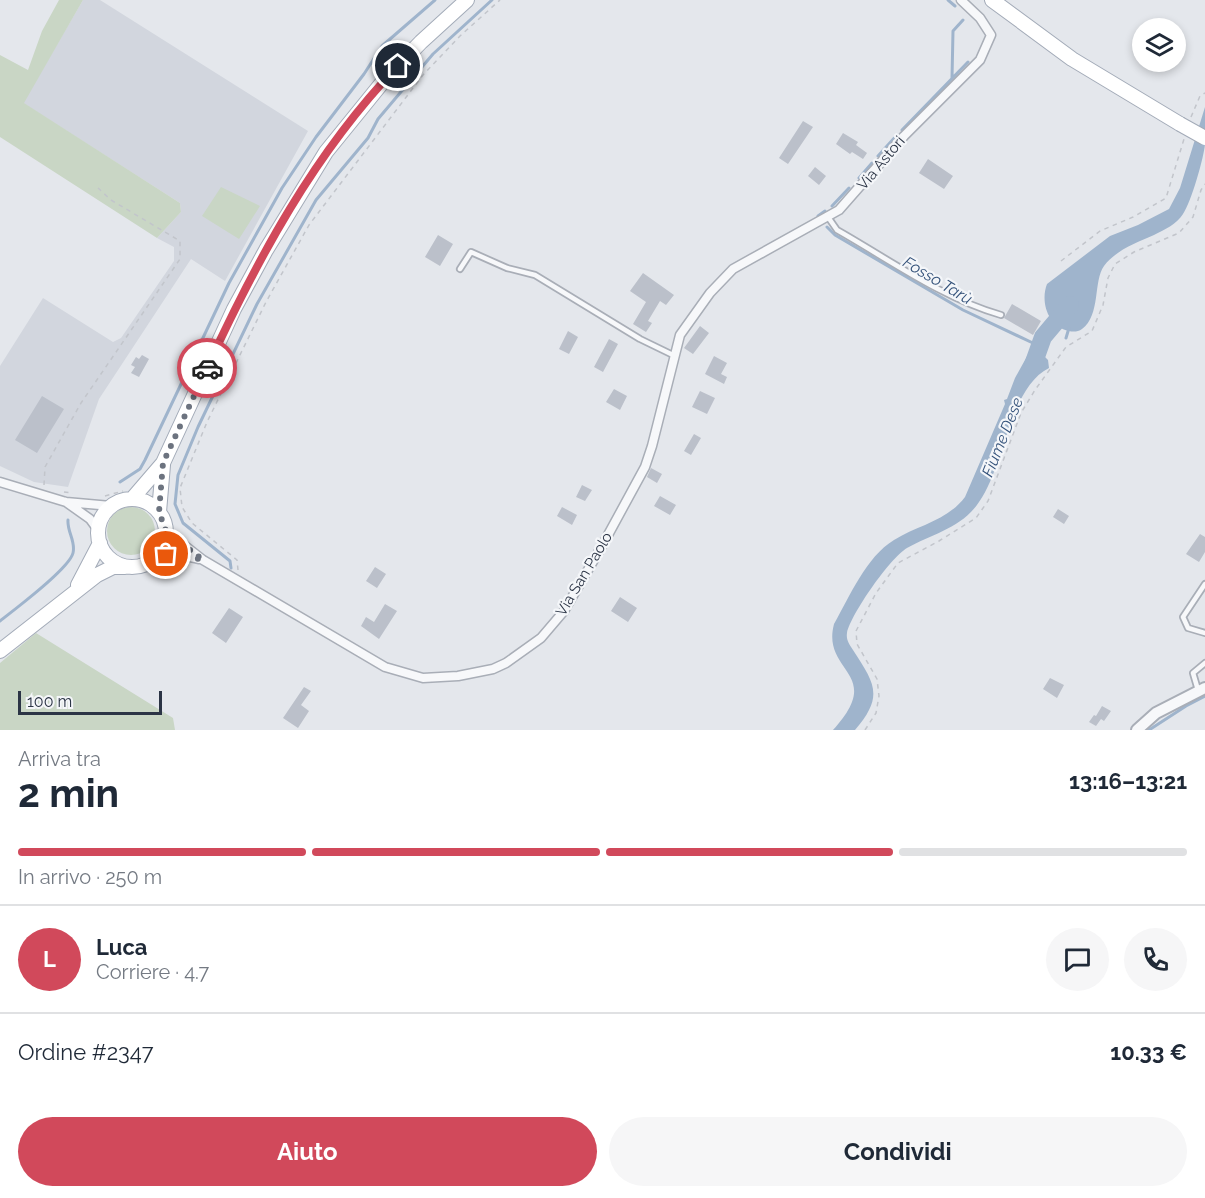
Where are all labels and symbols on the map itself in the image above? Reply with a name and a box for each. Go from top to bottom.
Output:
pin [372,40,423,91]
street label: Via Astori [853,132,909,194]
water label: Fosso Tarù [900,252,976,308]
courier [177,338,237,398]
water label: Fiume Dese [978,394,1027,480]
pin [140,528,191,579]
street label: Via San Paolo [552,529,616,619]
scale bar [18,688,162,716]

